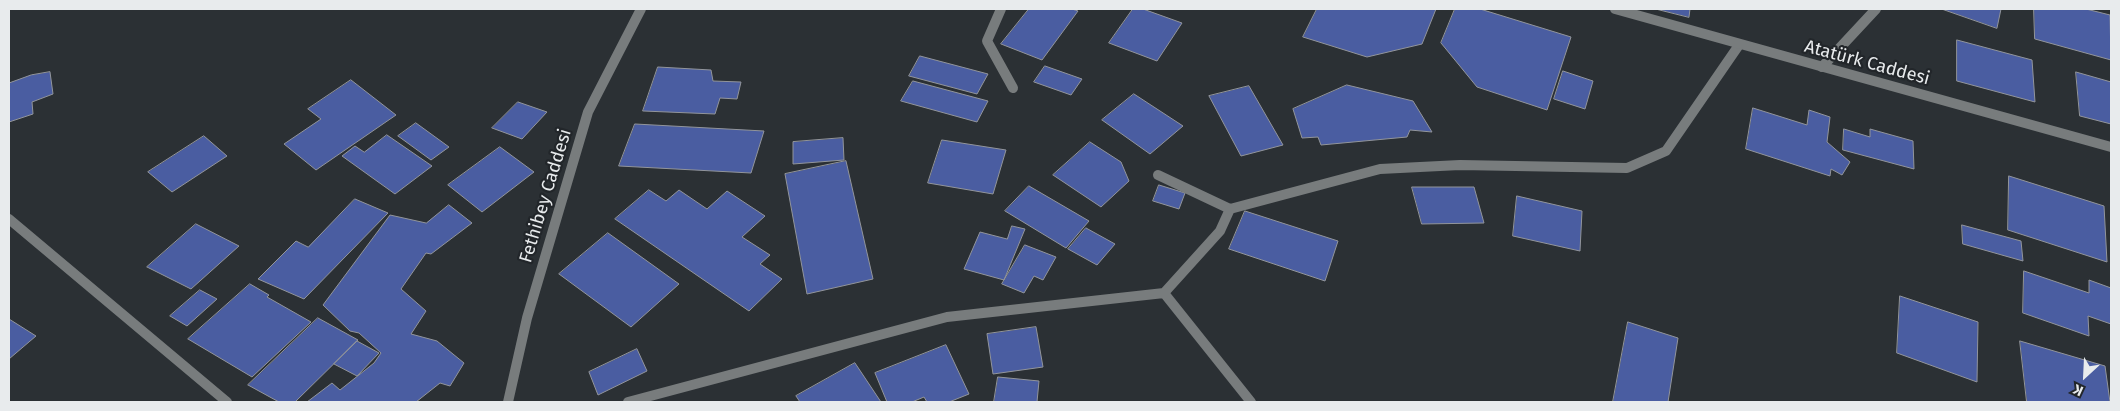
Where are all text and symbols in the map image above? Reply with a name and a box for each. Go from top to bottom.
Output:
street label: Atatürk Caddesi [1802,36,1932,90]
street label: Fethibey Caddesi [515,127,577,265]
north arrow [2060,351,2110,401]
text: K [2071,380,2086,400]

